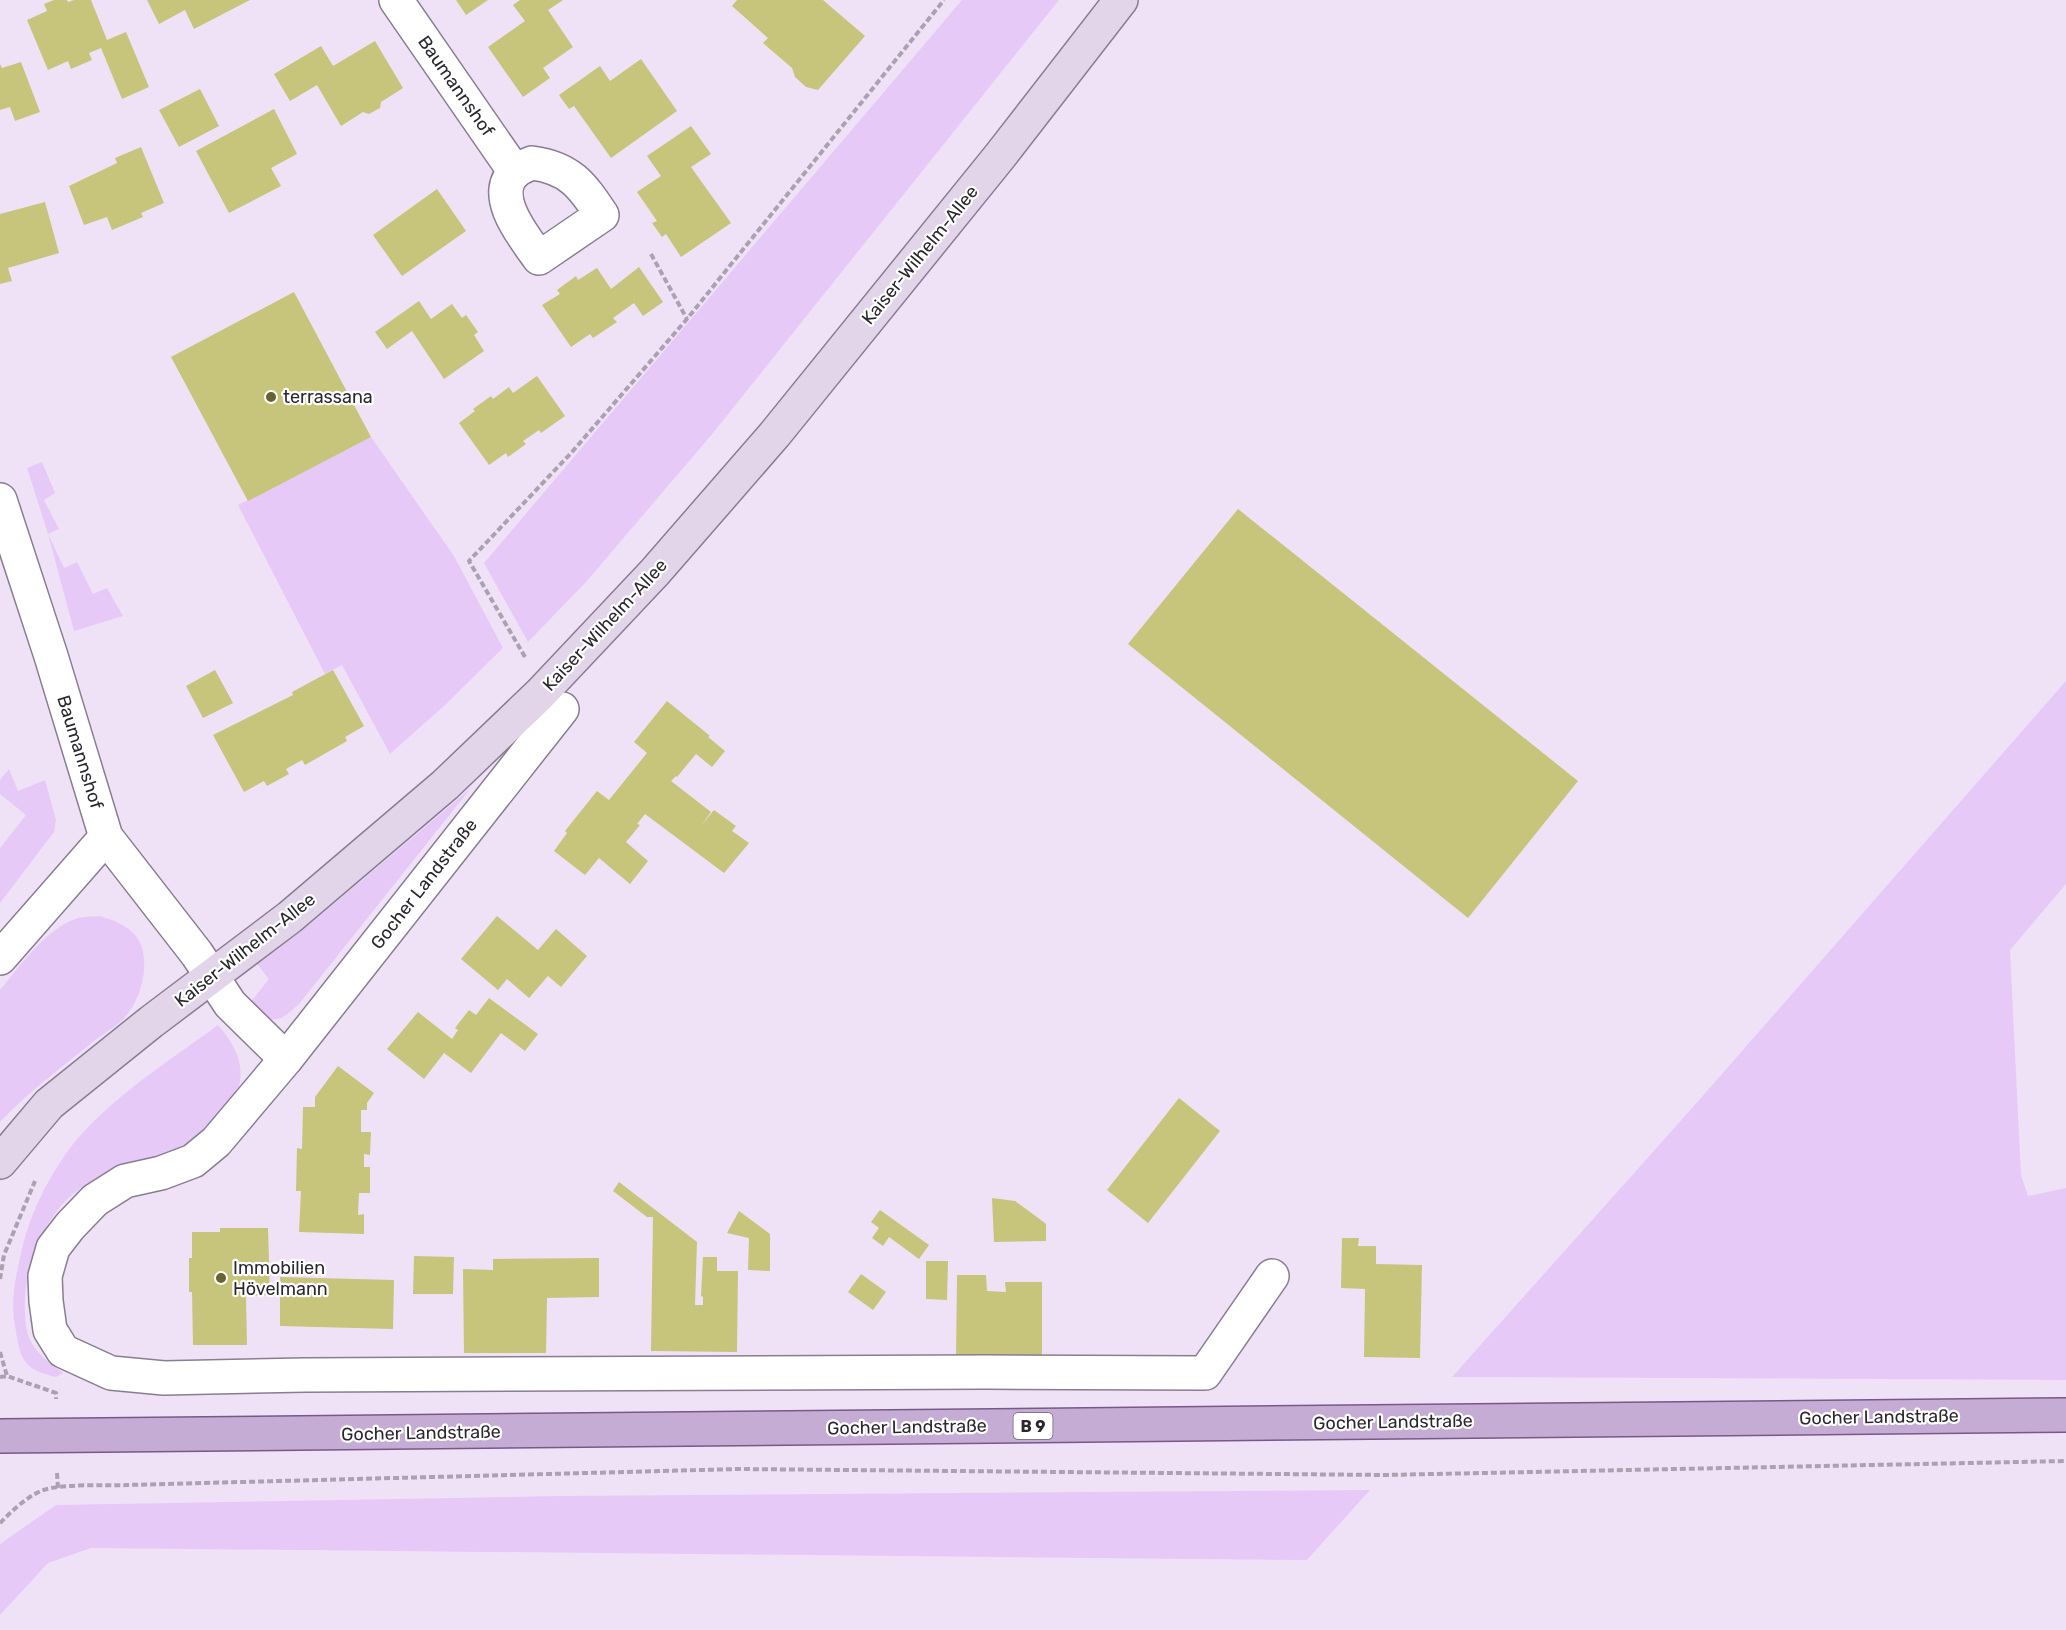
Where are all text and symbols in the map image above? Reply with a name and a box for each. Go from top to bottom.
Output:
street label: Baumannshof [413,31,499,141]
street label: Kaiser-Wilhelm-Allee [857,181,983,329]
place label: terrassana [283,386,373,408]
marker: terrassana [264,390,278,404]
street label: Kaiser-Wilhelm-Allee [538,554,672,696]
street label: Baumannshof [52,692,108,812]
street label: Gocher Landstraße [366,814,482,954]
street label: Kaiser-Wilhelm-Allee [170,888,320,1012]
place label: Immobilien Hövelmann [233,1257,328,1300]
marker: Immobilien Hövelmann [214,1271,228,1285]
street label: Gocher Landstraße [1799,1405,1959,1429]
street label: Gocher Landstraße [1313,1410,1473,1434]
road number: B 9 [1014,1413,1052,1439]
street label: Gocher Landstraße [827,1415,987,1439]
street label: Gocher Landstraße [341,1421,501,1445]

